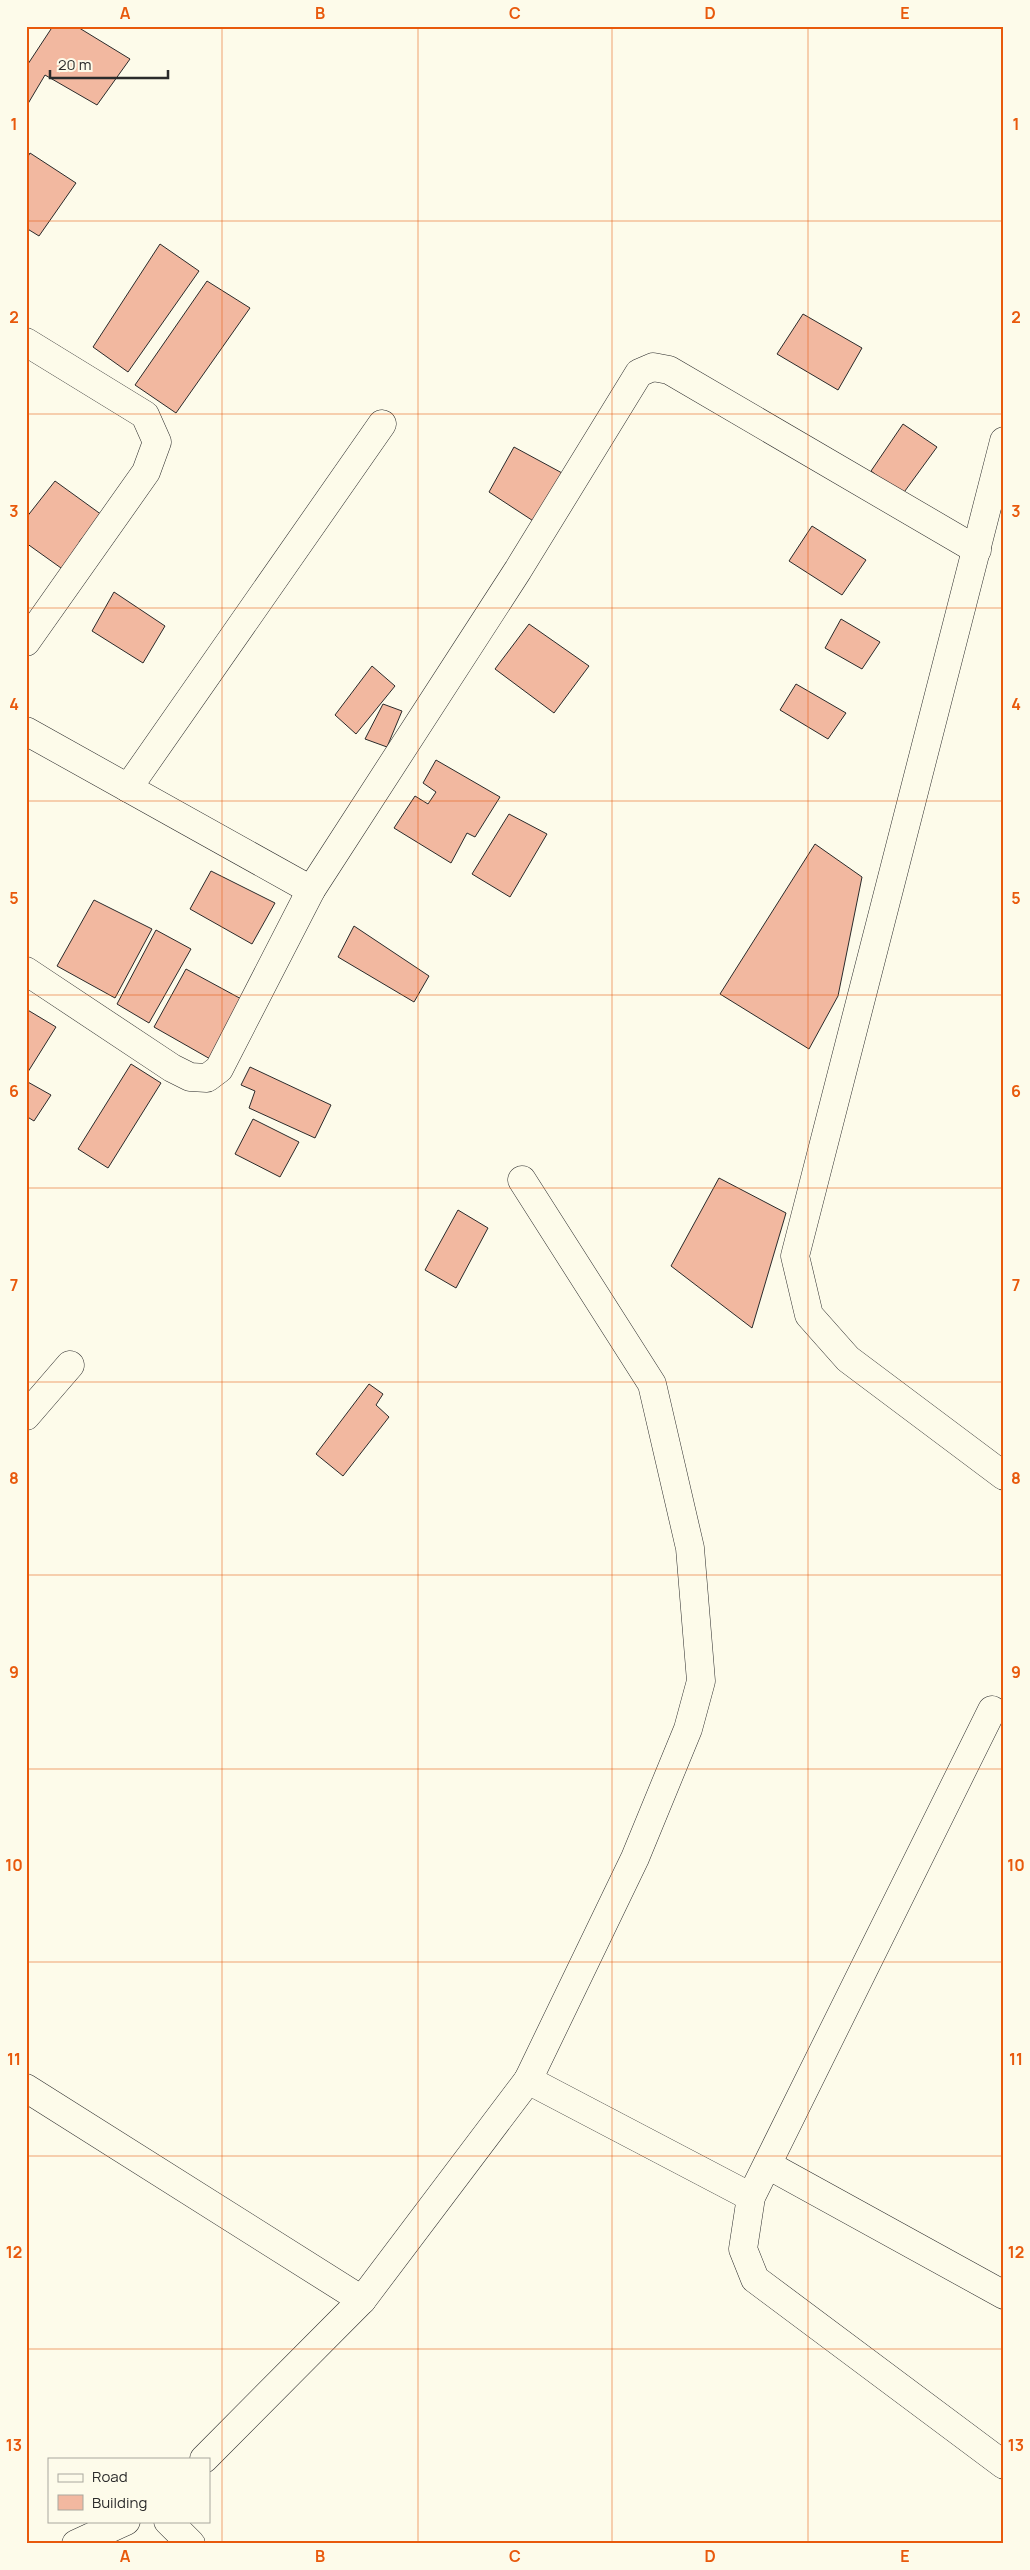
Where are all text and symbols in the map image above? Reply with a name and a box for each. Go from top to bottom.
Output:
text: A [120,2,131,24]
text: B [315,2,325,24]
text: C [509,2,521,24]
text: D [704,2,716,24]
text: E [900,2,910,24]
scale bar [50,48,168,80]
text: 20 m [58,54,91,75]
text: 1 [10,113,18,135]
text: 1 [1012,113,1020,135]
text: 2 [9,306,19,328]
text: 2 [1011,306,1021,328]
text: 3 [9,500,19,522]
text: 3 [1011,500,1021,522]
text: 4 [9,693,19,715]
text: 4 [1011,693,1021,715]
text: 5 [9,887,19,909]
text: 5 [1011,887,1021,909]
text: 6 [9,1080,19,1102]
text: 6 [1011,1080,1021,1102]
text: 7 [10,1274,18,1296]
text: 7 [1012,1274,1020,1296]
text: 8 [9,1467,19,1489]
text: 8 [1011,1467,1021,1489]
text: 9 [9,1661,19,1683]
text: 9 [1011,1661,1021,1683]
text: 10 [5,1854,23,1876]
text: 10 [1007,1854,1025,1876]
text: 11 [7,2048,21,2070]
text: 11 [1009,2048,1023,2070]
text: 12 [6,2241,22,2263]
text: 12 [1008,2241,1024,2263]
text: 13 [6,2434,22,2456]
text: 13 [1008,2434,1024,2456]
legend [48,2458,210,2522]
text: Road [92,2466,128,2487]
text: Building [92,2492,147,2513]
text: A [120,2545,131,2567]
text: B [315,2545,325,2567]
text: C [509,2545,521,2567]
text: D [704,2545,716,2567]
text: E [900,2545,910,2567]

